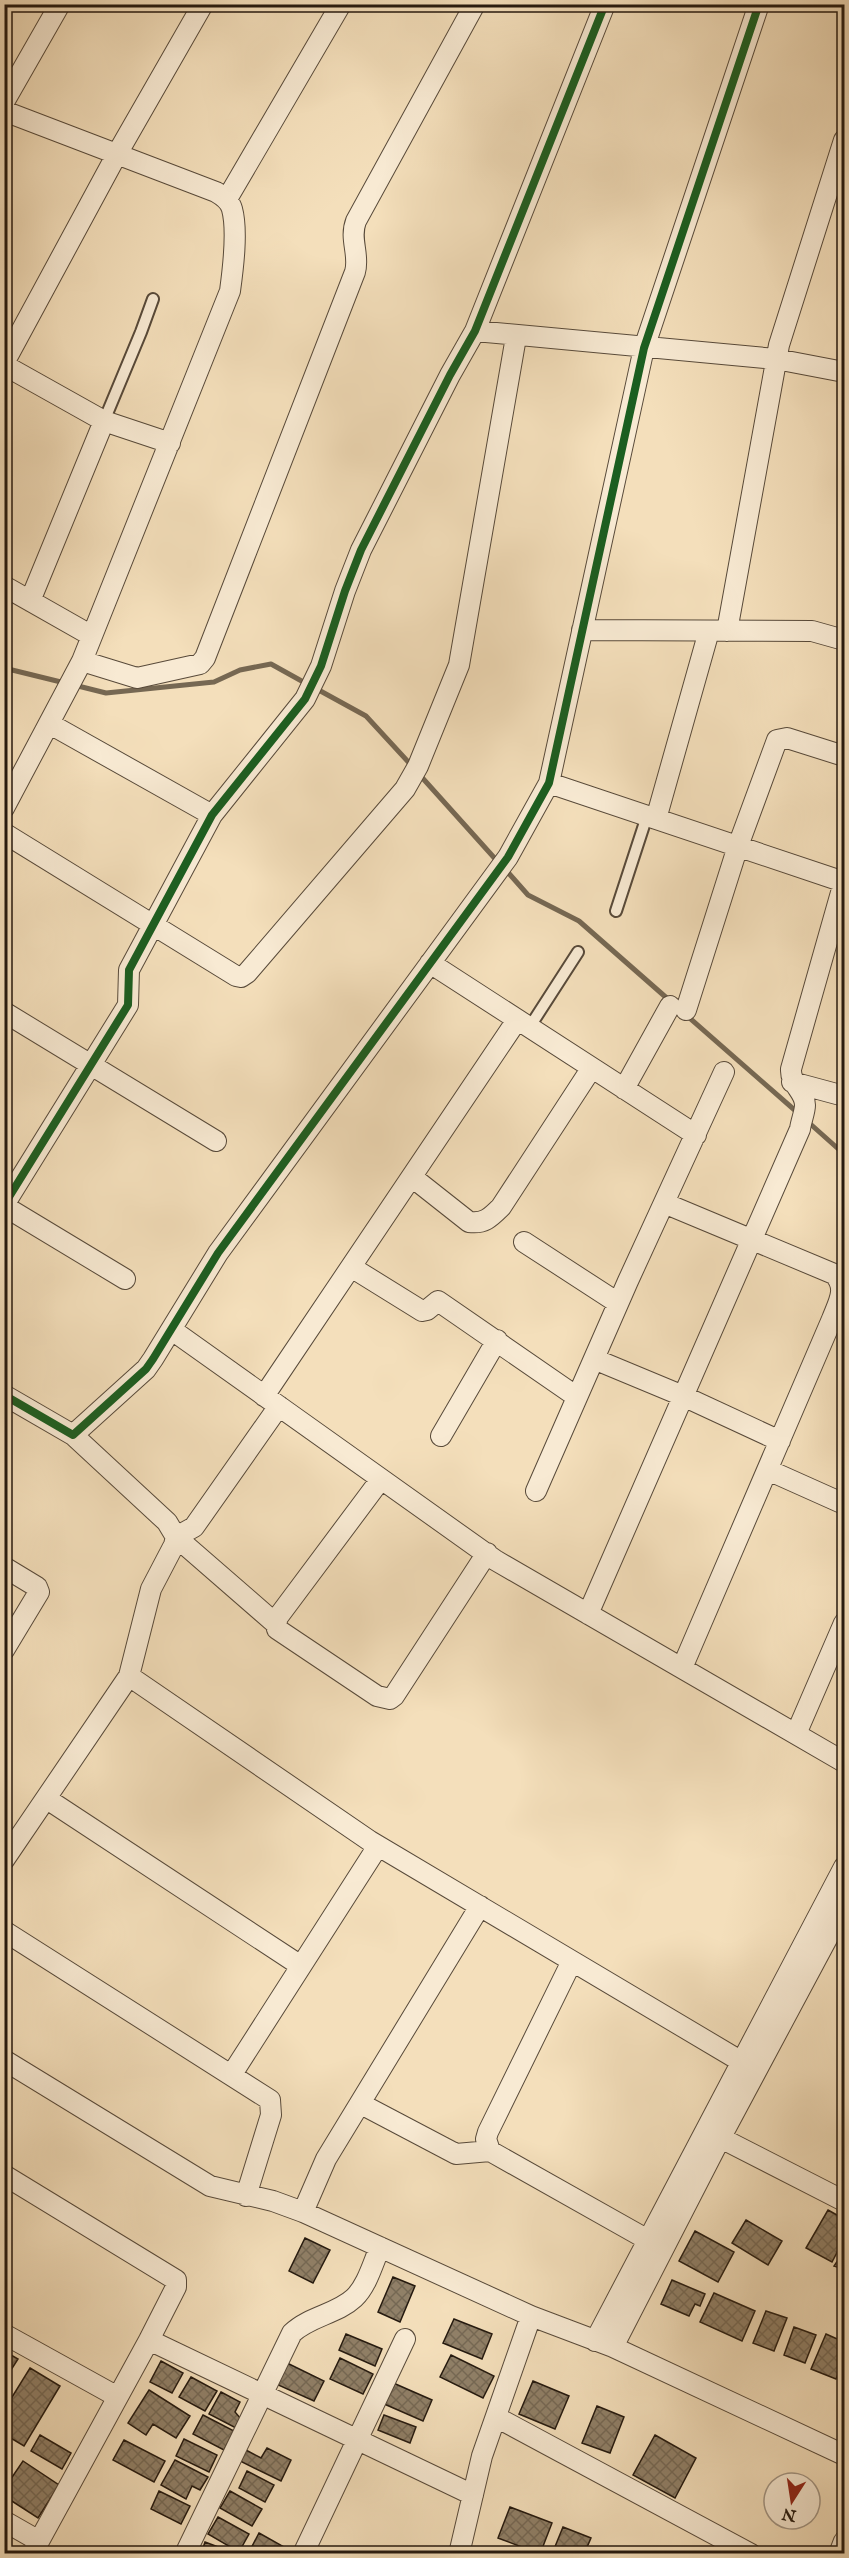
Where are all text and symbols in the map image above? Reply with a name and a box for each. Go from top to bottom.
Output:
north arrow [762,2471,822,2531]
text: N [780,2502,799,2525]

